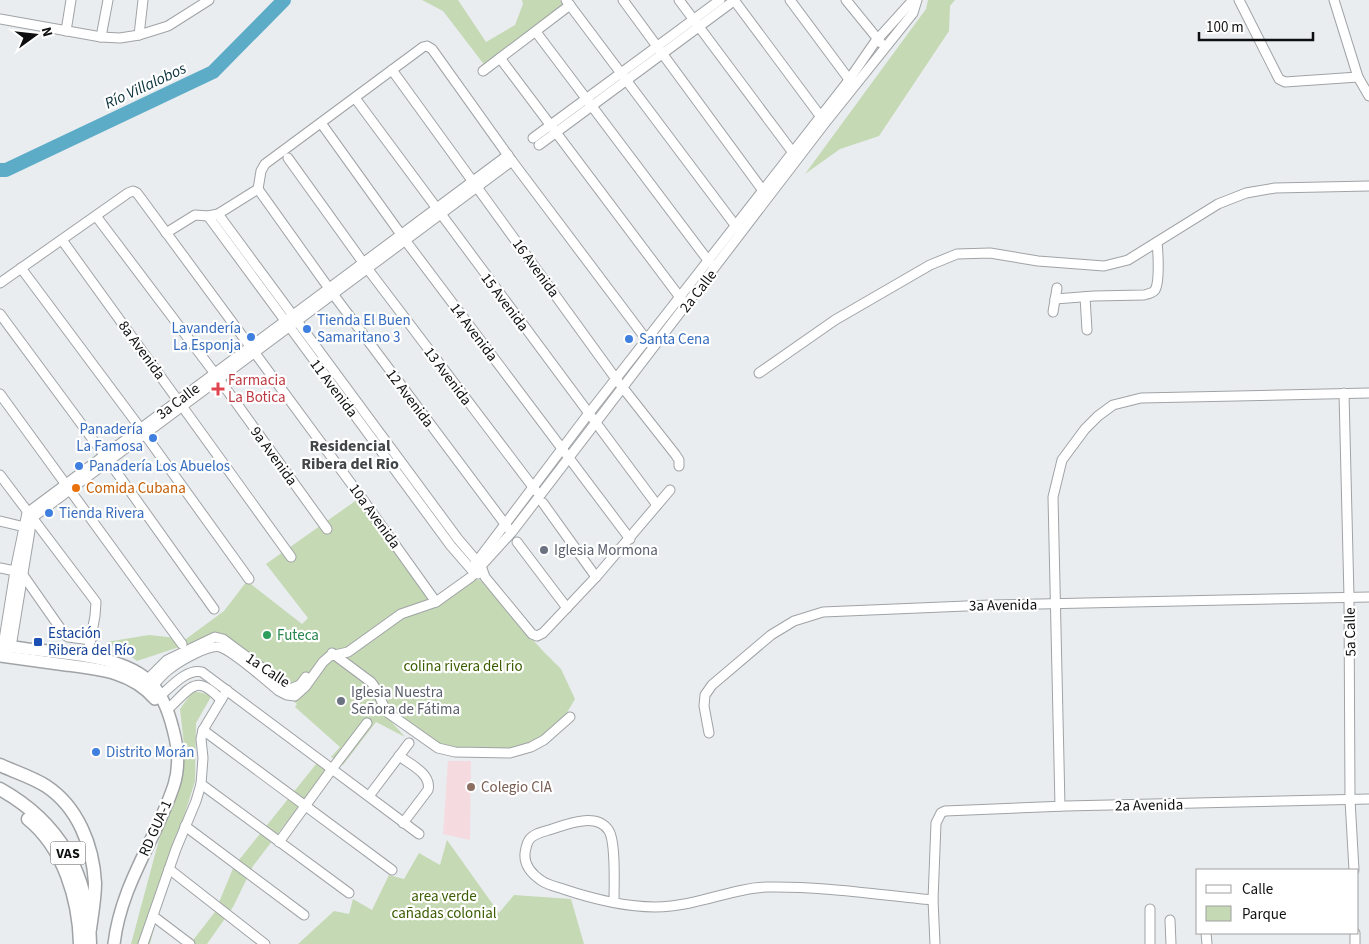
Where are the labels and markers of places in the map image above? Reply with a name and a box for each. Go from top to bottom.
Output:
place label: Tienda El Buen Samaritano 3 [317,310,411,348]
place label: Lavandería La Esponja [171,318,241,356]
marker: Tienda El Buen Samaritano 3 [301,323,313,335]
place label: Santa Cena [639,329,710,350]
marker: Lavandería La Esponja [245,331,257,343]
marker: Santa Cena [623,333,635,345]
place label: Farmacia La Botica [228,370,286,408]
marker: Farmacia La Botica [212,383,224,395]
place label: Panadería La Famosa [76,419,143,457]
marker: Panadería La Famosa [147,432,159,444]
place label: Panadería Los Abuelos [89,456,230,477]
marker: Panadería Los Abuelos [73,460,85,472]
place label: Comida Cubana [86,478,186,499]
marker: Comida Cubana [70,482,82,494]
place label: Tienda Rivera [59,503,144,524]
marker: Tienda Rivera [43,507,55,519]
place label: Iglesia Mormona [554,540,658,561]
marker: Iglesia Mormona [538,544,550,556]
place label: Estación Ribera del Río [48,623,134,661]
place label: Futeca [277,625,319,646]
marker: Futeca [261,629,273,641]
marker: Estación Ribera del Río [32,636,44,648]
place label: Iglesia Nuestra Señora de Fátima [351,682,460,720]
marker: Iglesia Nuestra Señora de Fátima [335,695,347,707]
place label: Distrito Morán [106,742,195,763]
marker: Distrito Morán [90,746,102,758]
place label: Colegio CIA [481,777,553,798]
marker: Colegio CIA [465,781,477,793]

